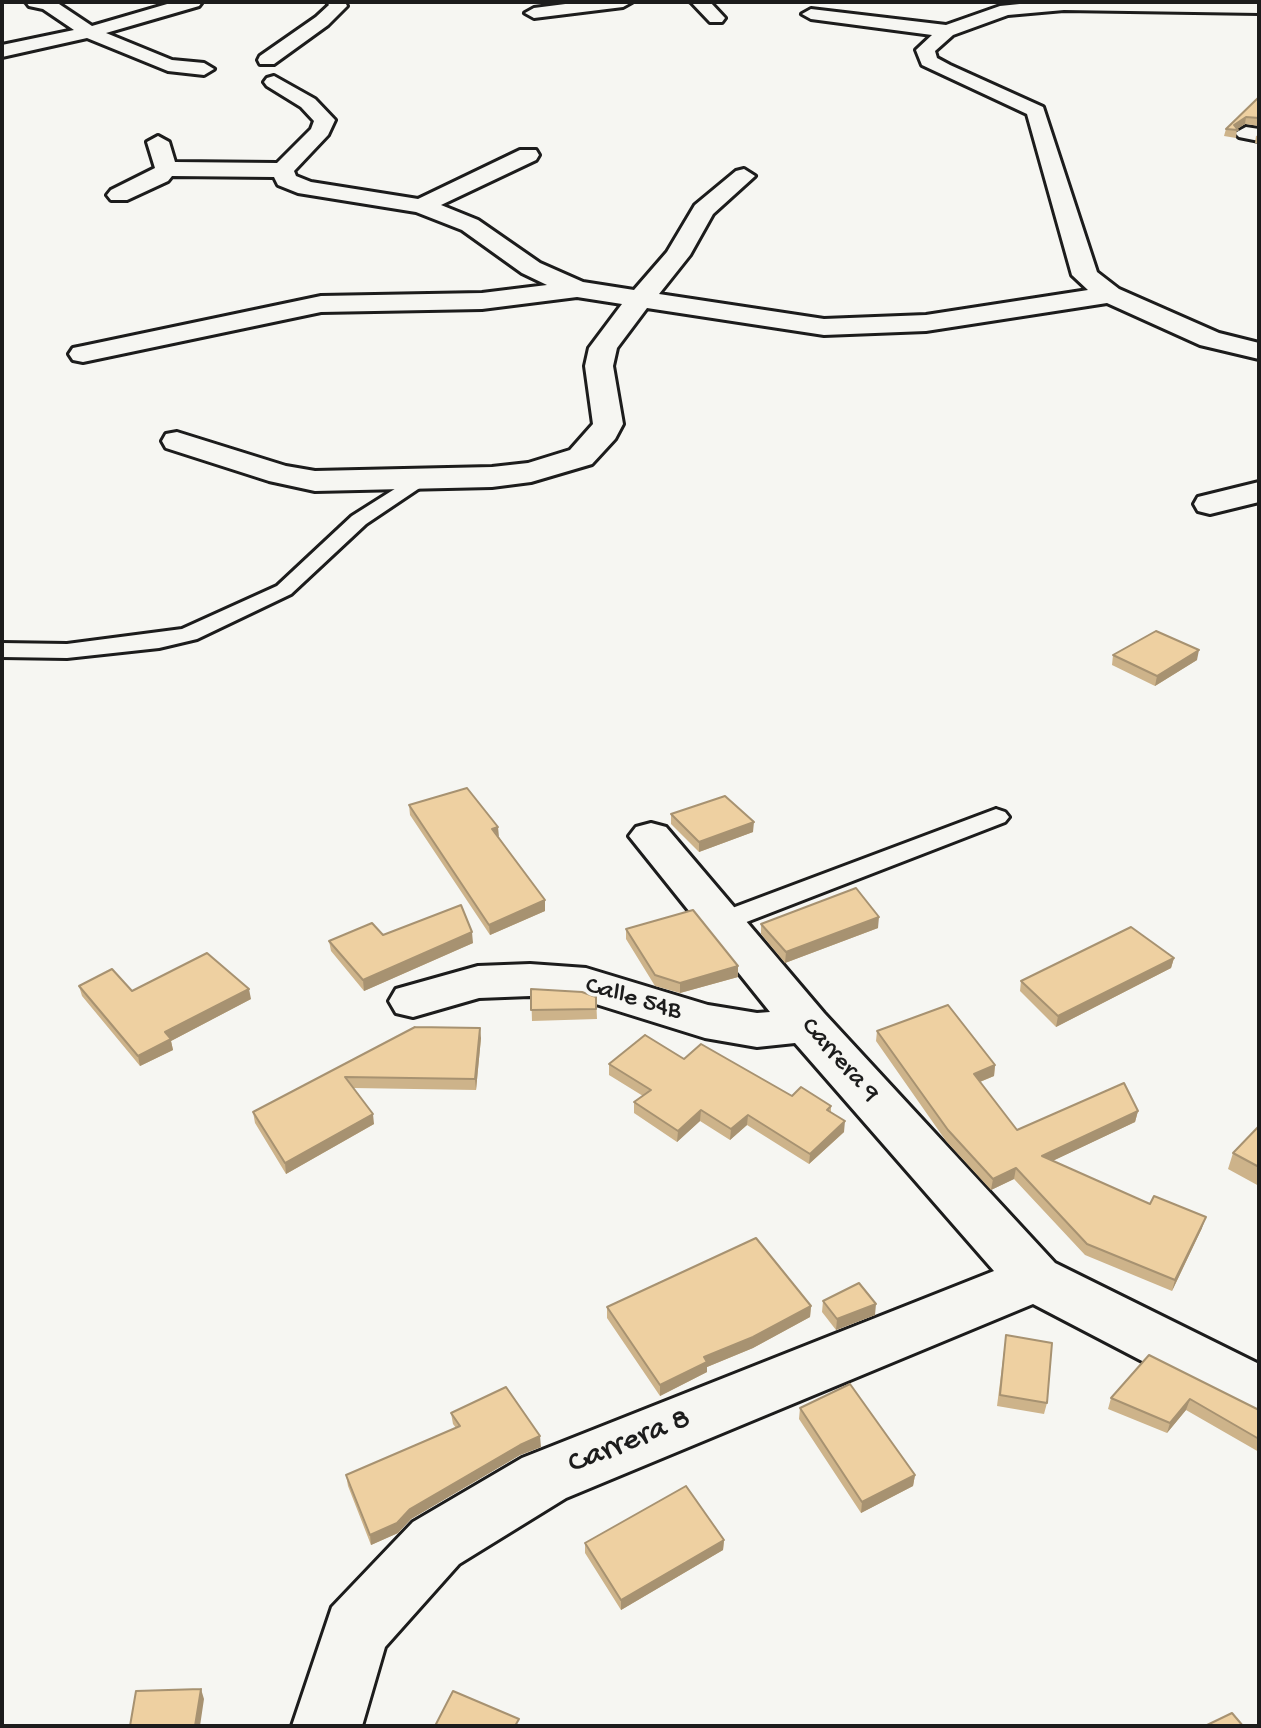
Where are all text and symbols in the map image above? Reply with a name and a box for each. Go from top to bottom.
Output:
street label: Calle 54B [581,971,685,1029]
street label: Carrera 9 [793,1012,885,1110]
street label: Carrera 8 [563,1401,697,1485]

